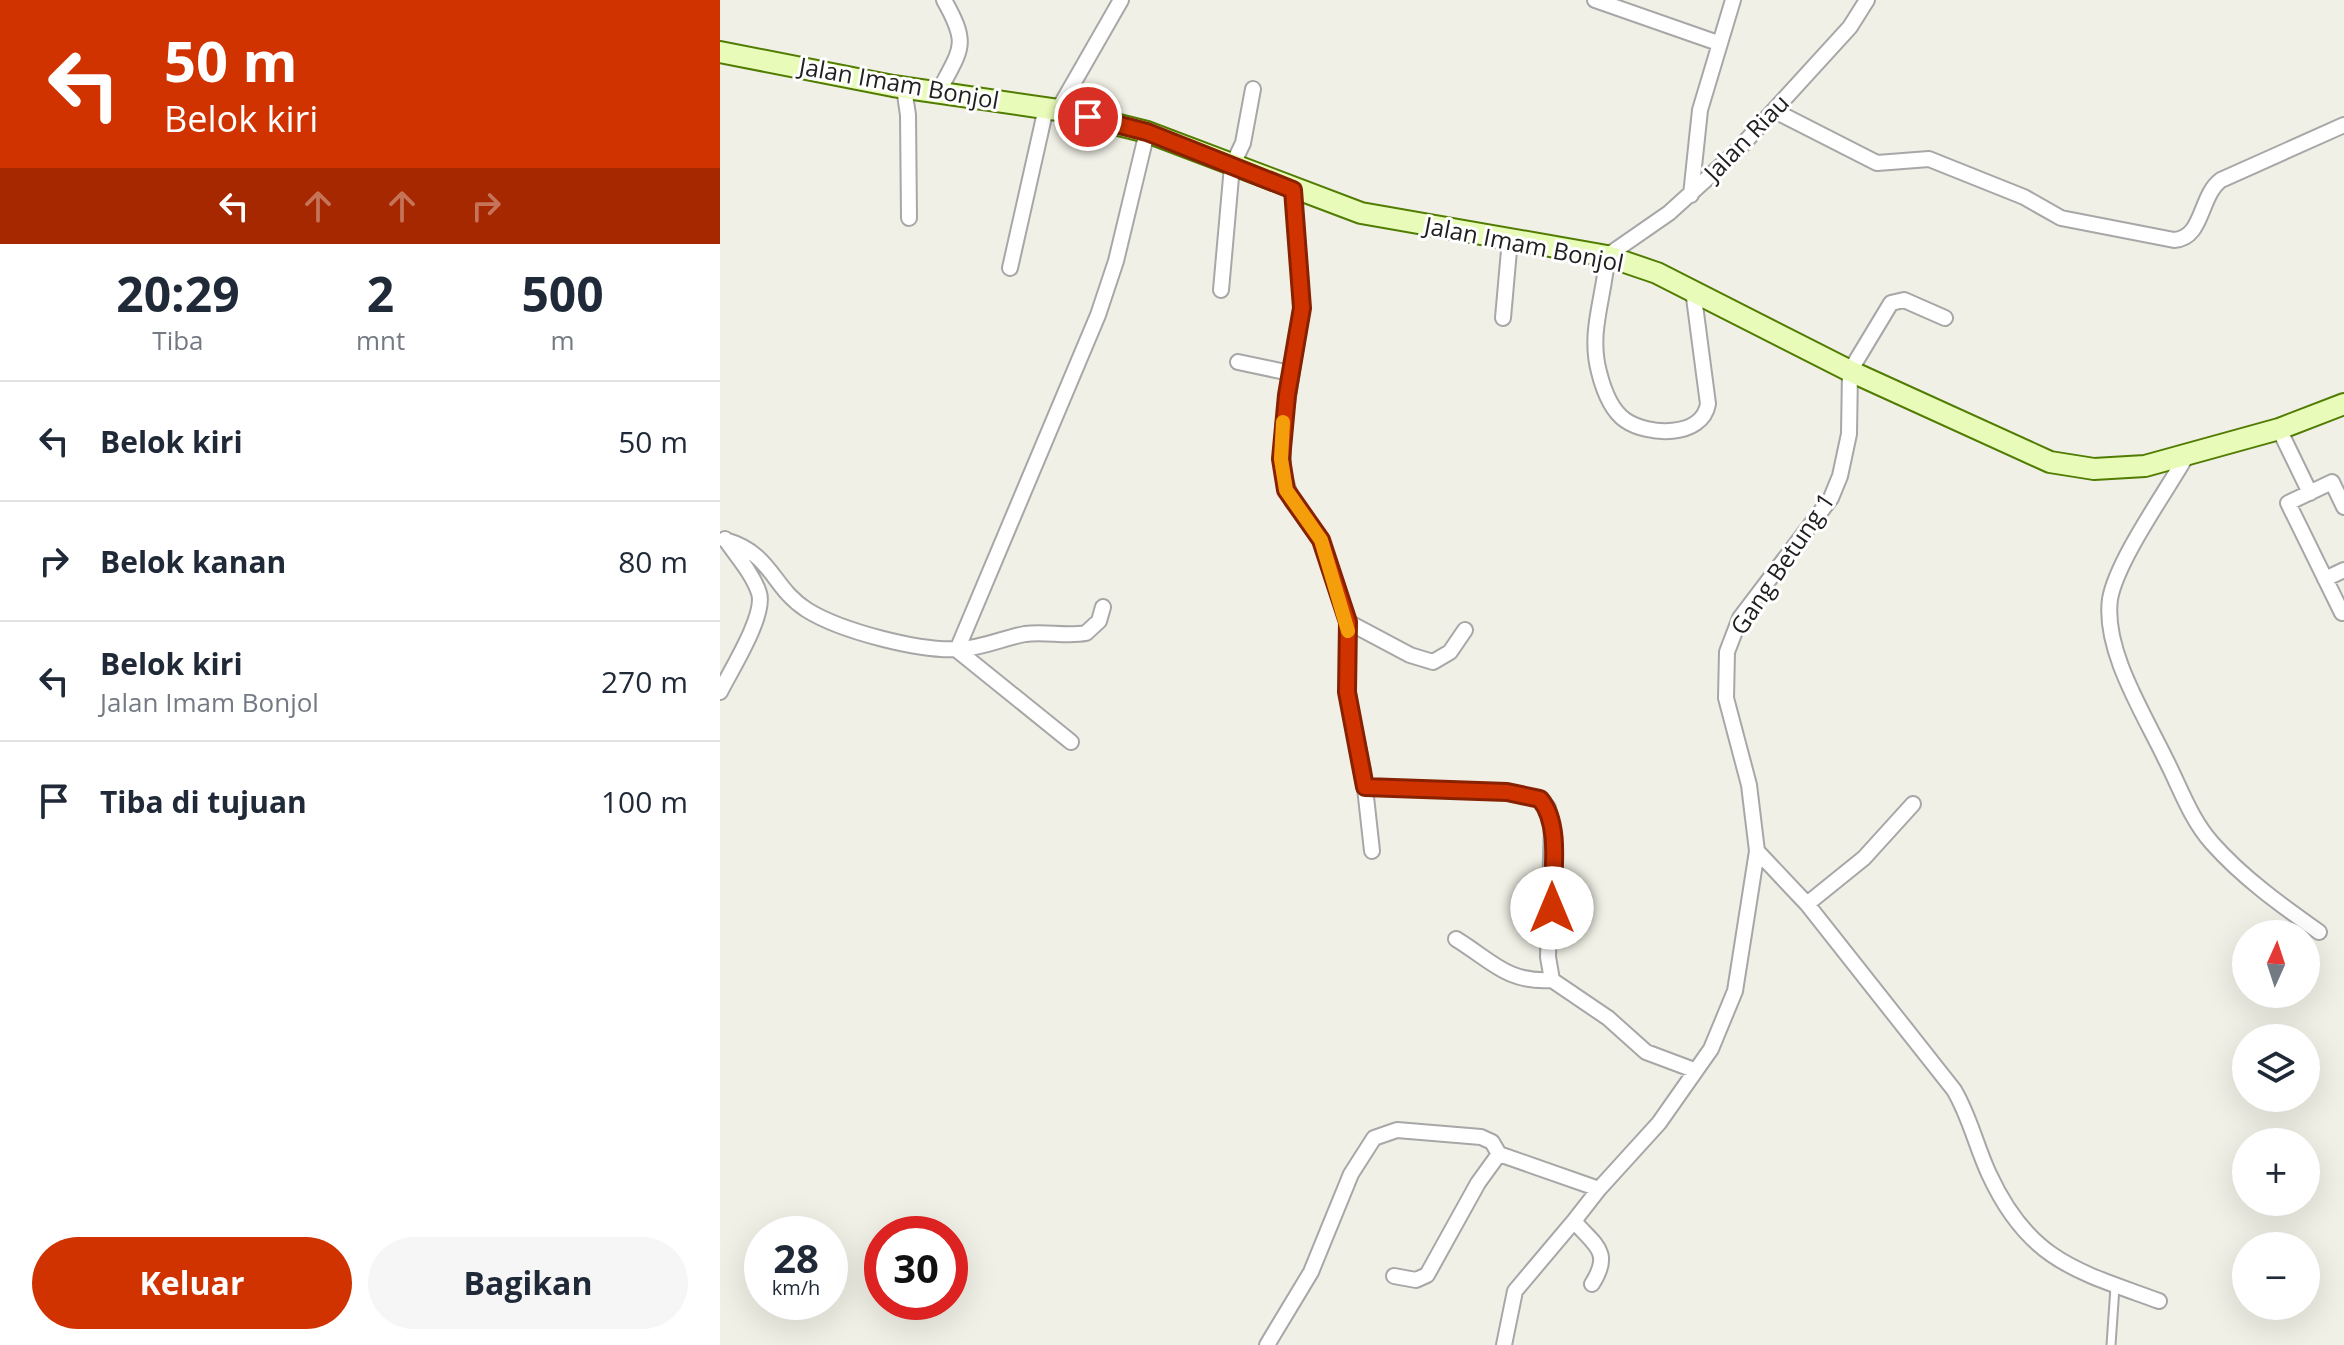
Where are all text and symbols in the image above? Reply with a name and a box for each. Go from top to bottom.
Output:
text: 50 m [164,22,298,98]
icon: left [32,32,136,136]
street label: Jalan Imam Bonjol [795,48,1002,116]
pin [1054,83,1122,151]
street label: Jalan Riau [1695,86,1796,189]
text: Belok kiri [164,94,318,143]
icon: arrive [1066,95,1110,139]
icon: left [212,184,256,228]
icon: ahead [296,184,340,228]
icon: ahead [380,184,424,228]
icon: right [464,184,508,228]
street label: Jalan Imam Bonjol [1420,208,1627,279]
text: 20:29 [116,261,240,326]
text: 2 [367,261,394,326]
text: 500 [521,261,604,326]
text: Tiba [152,322,204,358]
text: mnt [356,322,405,358]
text: m [551,322,575,358]
icon: left [32,419,76,463]
text: Belok kiri [100,421,243,462]
text: 50 m [618,421,688,462]
street label: Gang Betung 1 [1722,486,1841,641]
icon: right [32,539,76,583]
text: Belok kanan [100,541,286,582]
text: 80 m [618,541,688,582]
text: Belok kiri [100,643,243,684]
icon: left [32,659,76,703]
text: 270 m [601,661,688,702]
text: Jalan Imam Bonjol [100,684,319,720]
icon: arrive [32,779,76,823]
text: Tiba di tujuan [100,781,307,822]
text: 100 m [601,781,688,822]
position arrow [1510,866,1594,950]
north arrow [2232,920,2320,1008]
map controls [2232,920,2320,1320]
button: layers [2232,1024,2320,1112]
button: + [2232,1128,2320,1216]
speed limit sign: 30 [864,1216,968,1320]
text: 28 [773,1230,819,1285]
button: − [2232,1232,2320,1320]
button: Keluar [32,1237,352,1329]
button: Bagikan [368,1237,688,1329]
text: km/h [772,1274,820,1301]

